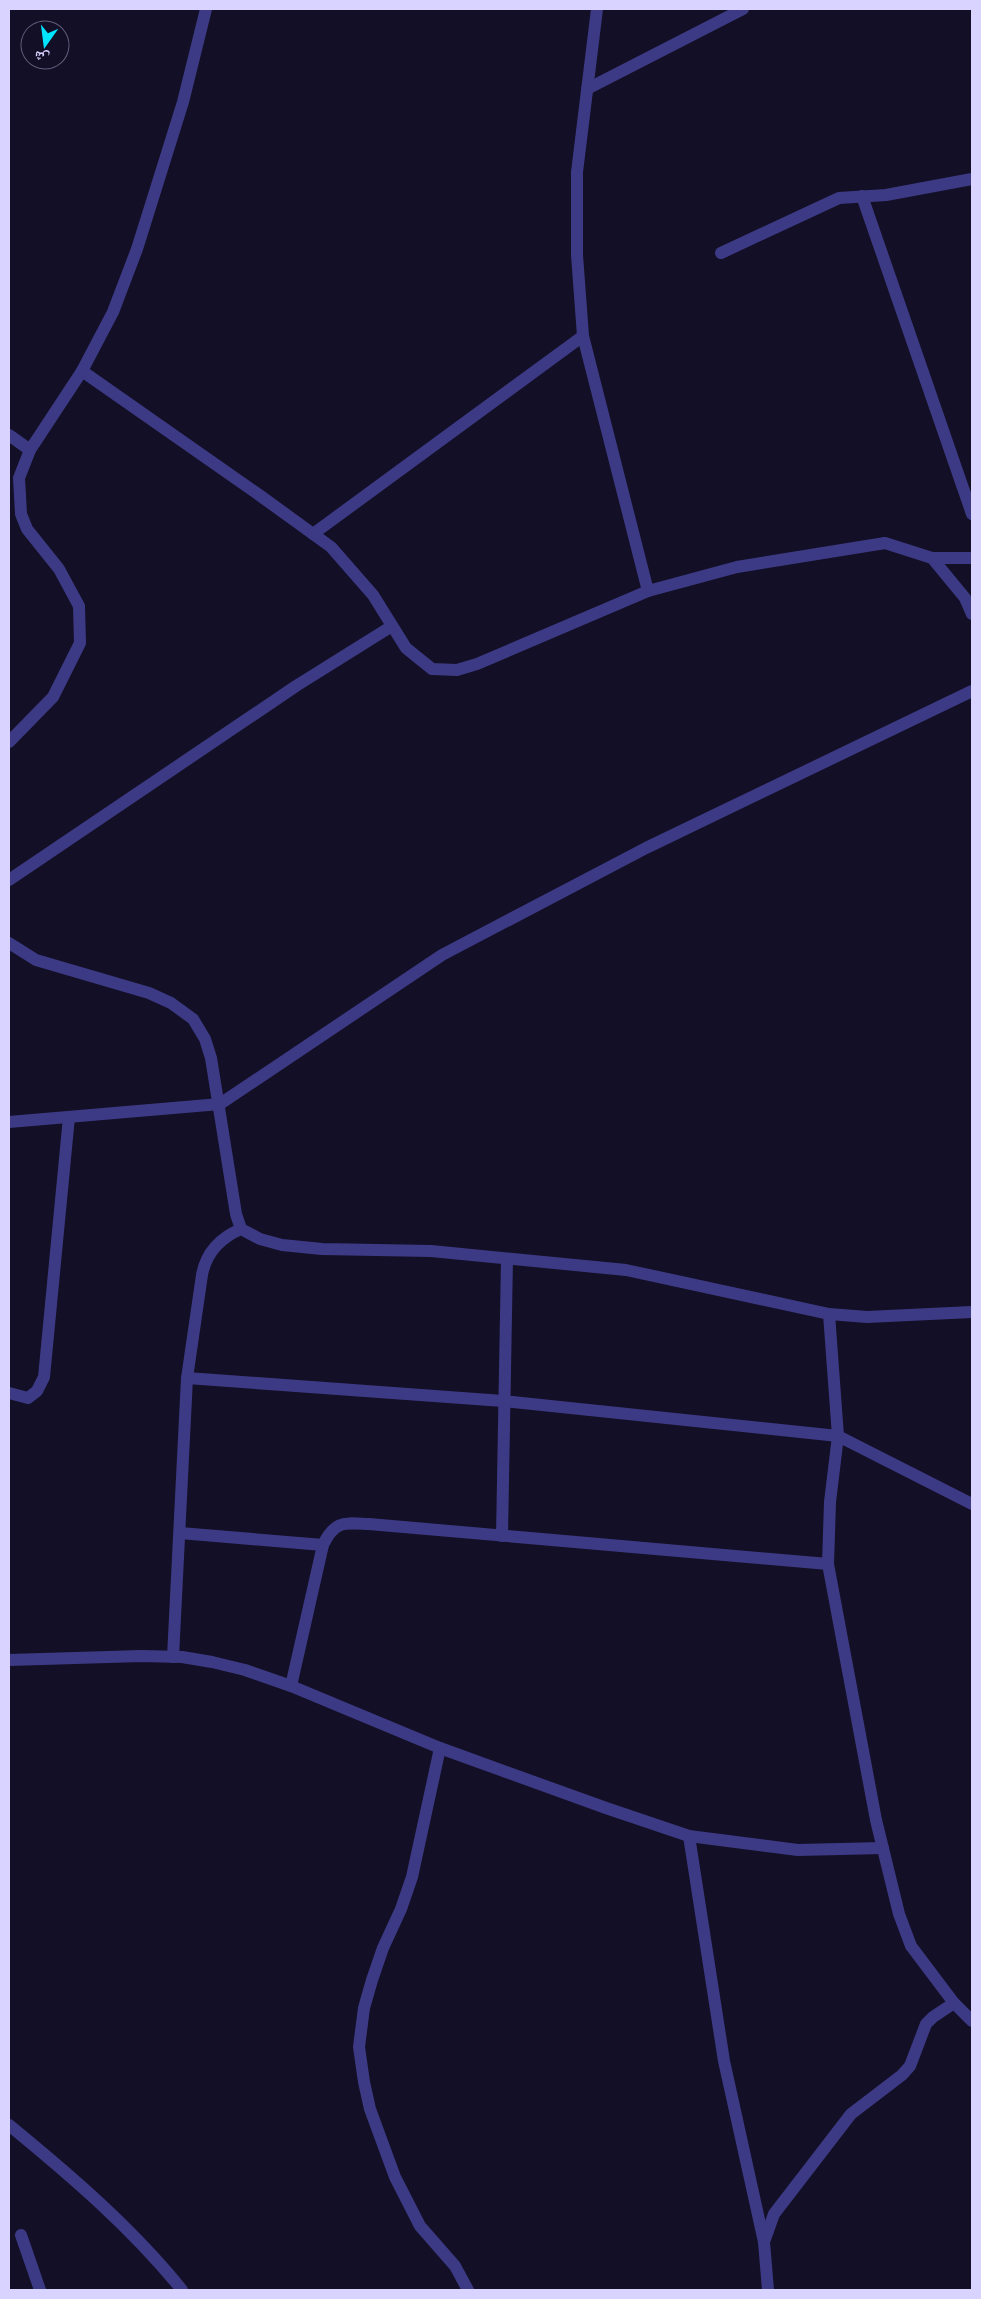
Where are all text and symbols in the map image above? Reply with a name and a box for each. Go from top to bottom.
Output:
north arrow [20,20,70,70]
text: ش [33,46,51,66]

